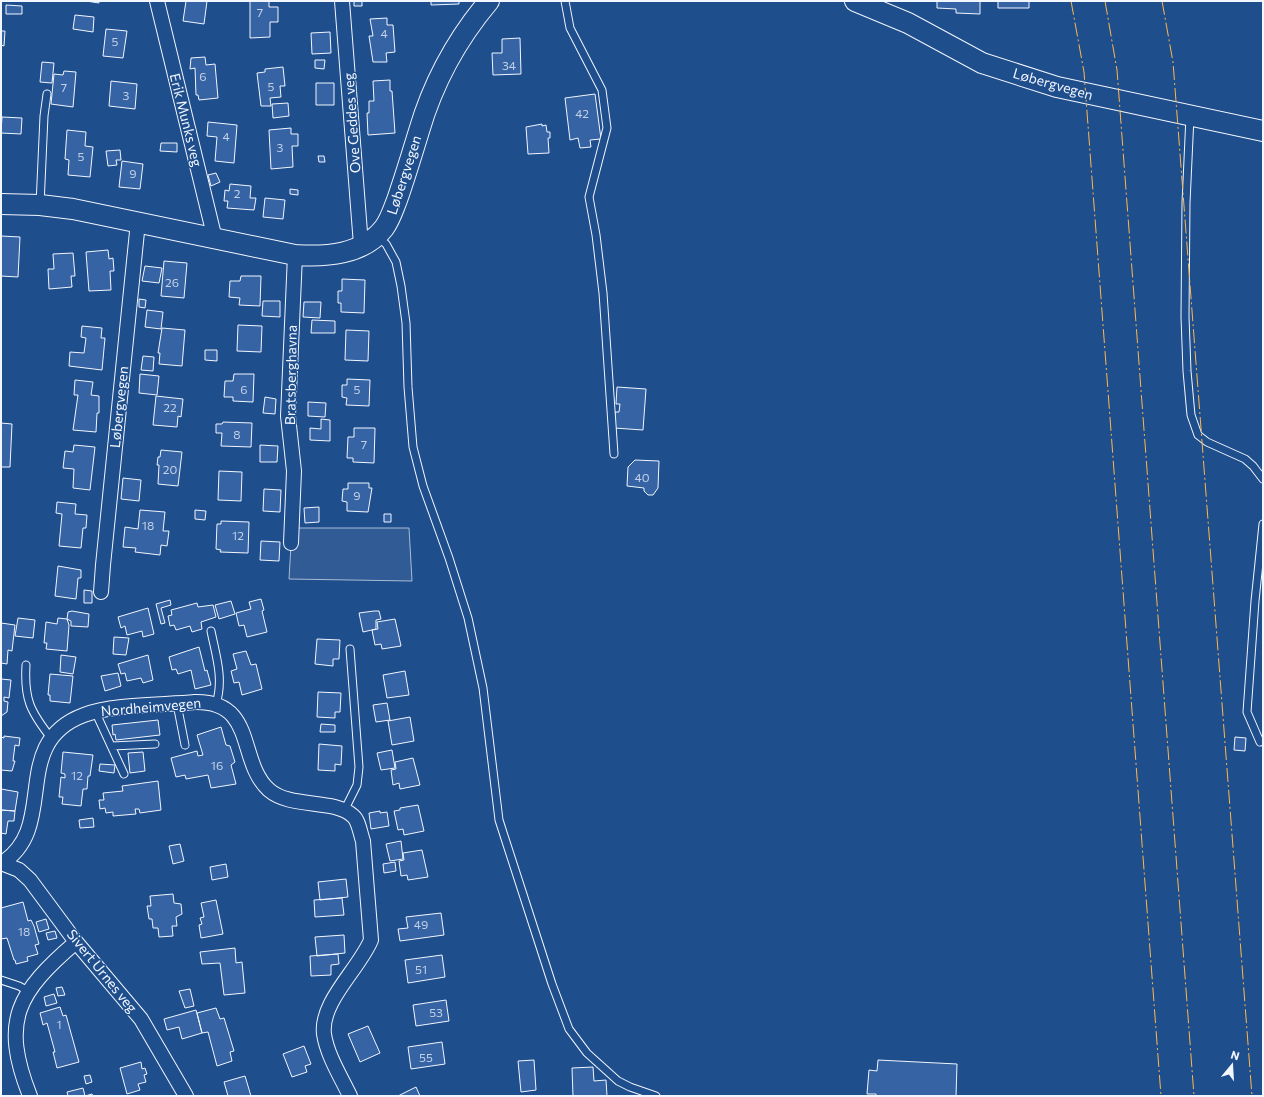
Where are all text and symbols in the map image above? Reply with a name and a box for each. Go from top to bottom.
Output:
house number: 7 [257,5,263,19]
house number: 4 [380,26,388,40]
house number: 5 [112,34,119,48]
house number: 34 [502,58,516,72]
street label: Løbergvegen [1011,64,1095,103]
house number: 6 [199,69,207,83]
street label: Erik Munks veg [167,71,206,169]
street label: Ove Geddes veg [339,72,363,174]
house number: 5 [268,79,275,93]
house number: 7 [61,80,67,94]
house number: 3 [123,88,130,102]
house number: 42 [575,106,589,120]
house number: 4 [222,129,230,143]
street label: Løbergvegen [383,133,424,217]
house number: 3 [277,140,284,154]
house number: 5 [78,149,85,163]
house number: 9 [129,166,137,180]
house number: 2 [234,186,241,200]
house number: 26 [165,275,179,289]
street label: Bratsberghavna [281,325,300,425]
street label: Løbergvegen [106,365,131,449]
house number: 6 [240,382,248,396]
house number: 5 [354,382,361,396]
house number: 22 [163,400,177,414]
house number: 8 [233,427,241,441]
house number: 7 [361,437,367,451]
house number: 20 [163,462,177,476]
house number: 40 [634,470,650,484]
house number: 9 [353,488,361,502]
house number: 18 [142,518,154,532]
house number: 12 [232,528,244,542]
street label: Nordheimvegen [100,694,202,719]
house number: 16 [211,758,223,772]
house number: 12 [71,768,83,782]
house number: 49 [414,917,428,931]
house number: 18 [18,924,30,938]
street label: Sivert Urnes veg [64,926,141,1016]
house number: 51 [415,962,427,976]
house number: 53 [429,1005,443,1019]
house number: 1 [56,1017,62,1031]
north arrow [1212,1045,1252,1085]
text: N [1229,1048,1241,1062]
house number: 55 [419,1050,433,1064]

